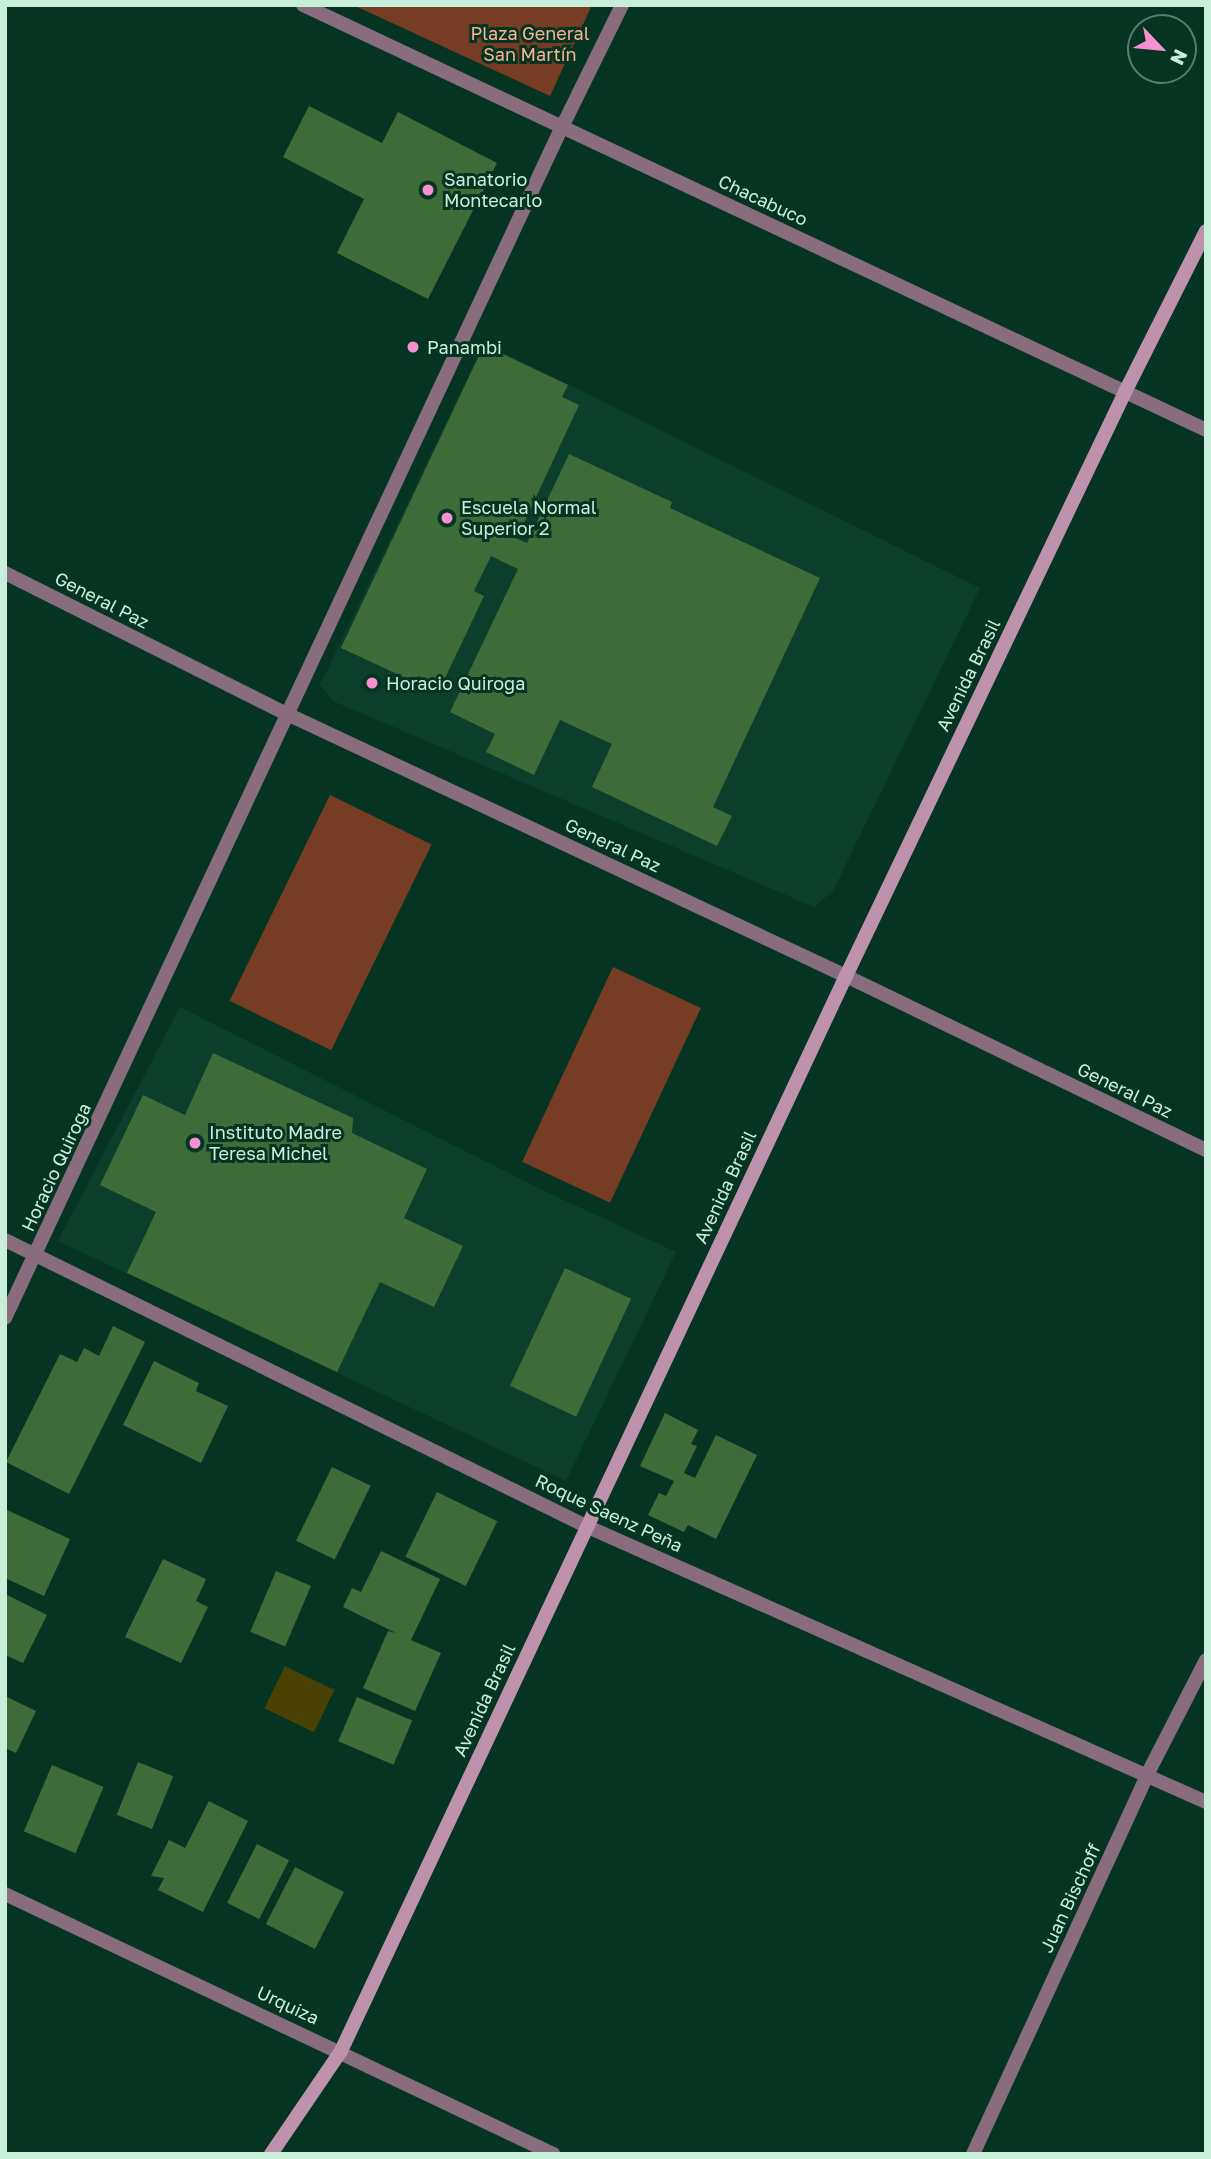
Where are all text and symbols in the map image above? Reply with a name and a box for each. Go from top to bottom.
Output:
north arrow [1127,14,1197,84]
park label: Plaza General San Martín [471,23,589,66]
text: N [1166,46,1193,69]
place label: Sanatorio Montecarlo [444,169,542,212]
street label: Chacabuco [715,170,811,230]
marker: Sanatorio Montecarlo [418,180,438,200]
place label: Panambi [427,336,502,358]
marker: Panambi [405,339,421,355]
place label: Escuela Normal Superior 2 [461,497,596,540]
marker: Escuela Normal Superior 2 [439,510,455,526]
street label: General Paz [51,567,153,633]
street label: Avenida Brasil [932,615,1004,735]
place label: Horacio Quiroga [386,672,525,694]
marker: Horacio Quiroga [364,675,380,691]
street label: General Paz [562,813,664,877]
street label: General Paz [1074,1058,1176,1122]
street label: Horacio Quiroga [17,1099,95,1235]
place label: Instituto Madre Teresa Michel [209,1122,342,1164]
street label: Avenida Brasil [689,1127,761,1247]
marker: Instituto Madre Teresa Michel [187,1135,203,1151]
street label: Roque Saenz Peña [532,1469,686,1557]
street label: Avenida Brasil [448,1640,520,1760]
street label: Juan Bischoff [1035,1840,1105,1956]
street label: Urquiza [253,1981,323,2029]

